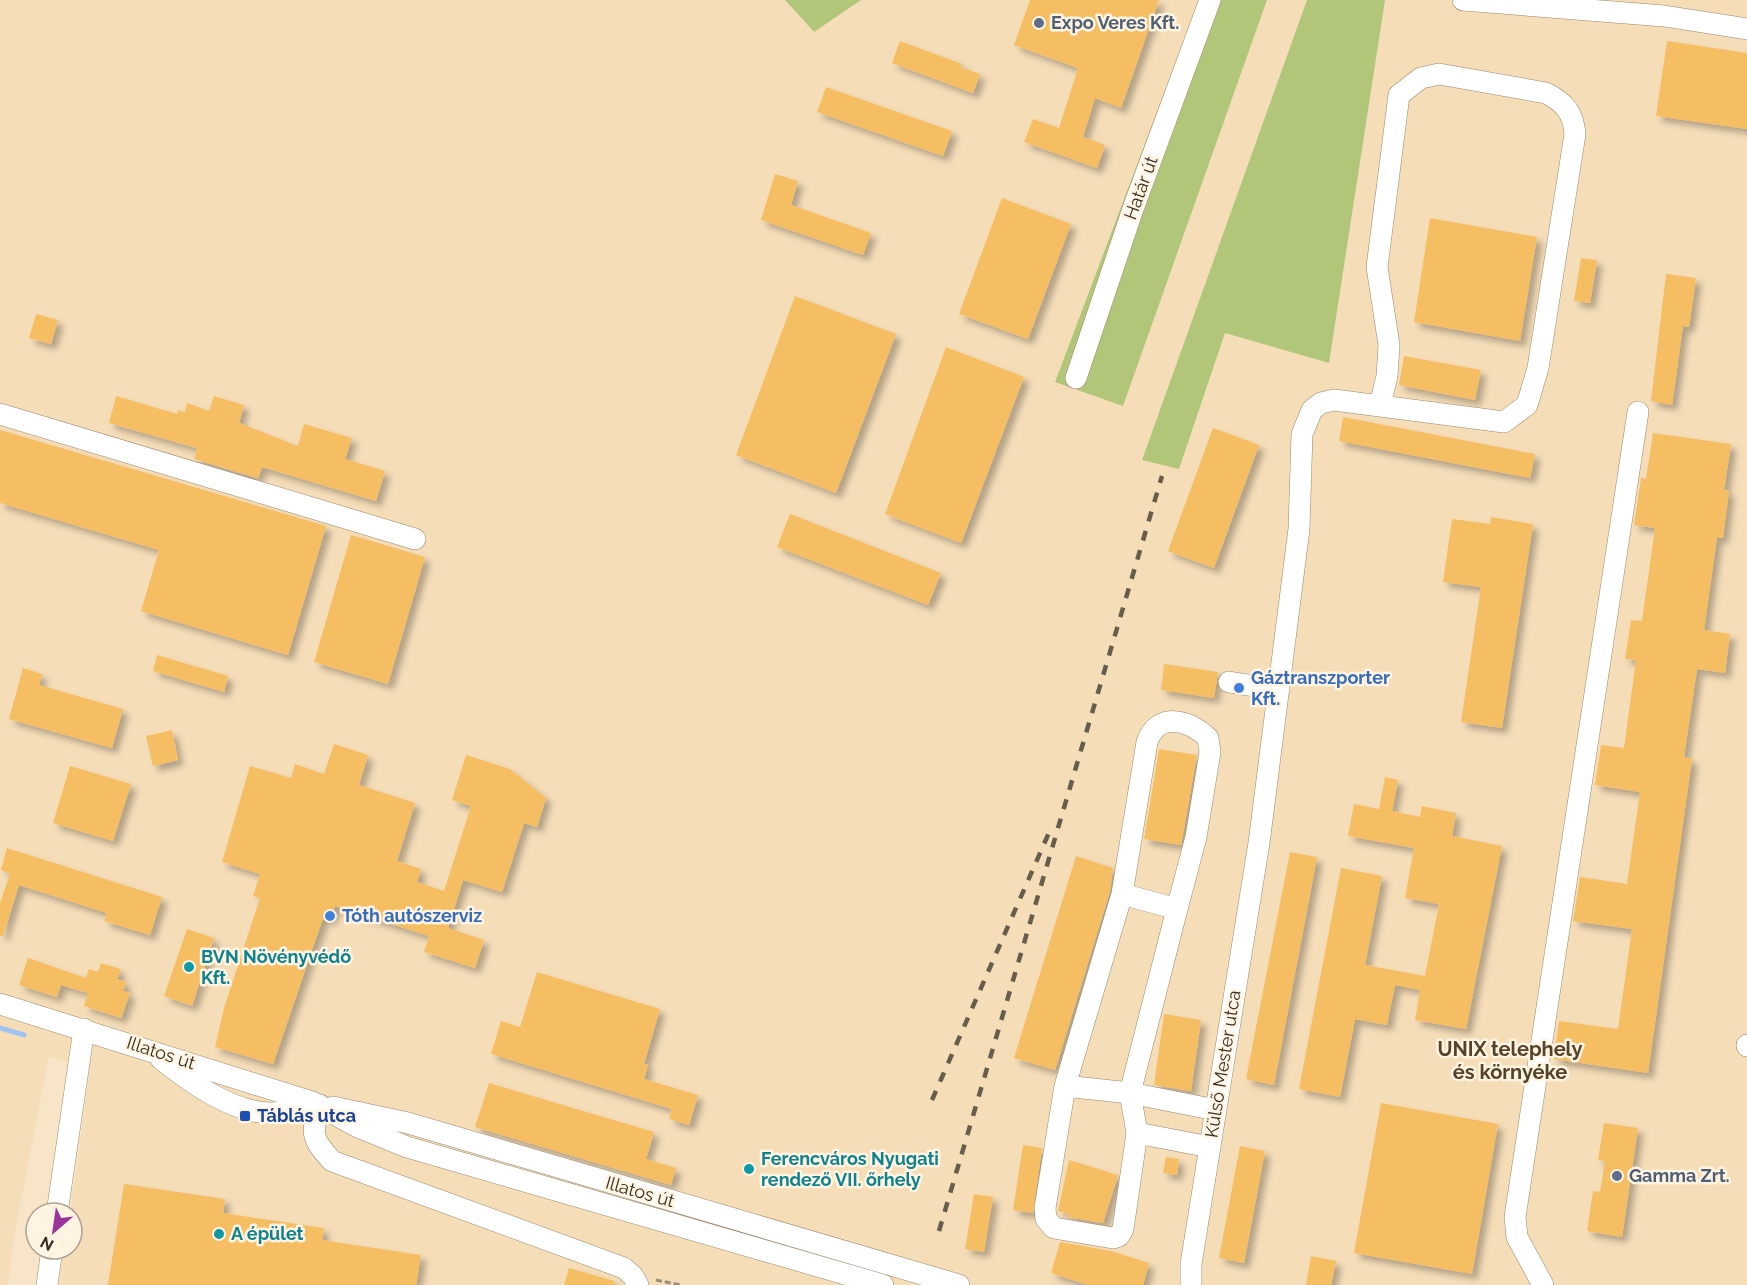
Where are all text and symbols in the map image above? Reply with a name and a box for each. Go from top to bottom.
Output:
place label: Expo Veres Kft. [1051,12,1179,33]
marker: Expo Veres Kft. [1032,16,1046,30]
street label: Határ út [1119,153,1162,222]
place label: Gáztranszporter Kft. [1251,667,1390,709]
marker: Gáztranszporter Kft. [1232,681,1246,695]
place label: Tóth autószerviz [342,905,482,926]
marker: Tóth autószerviz [323,909,337,923]
place label: BVN Növényvédő Kft. [201,946,351,988]
marker: BVN Növényvédő Kft. [182,960,196,974]
street label: Külső Mester utca [1200,989,1245,1139]
street label: Illatos út [124,1032,198,1073]
district label: UNIX telephely és környéke [1438,1037,1582,1084]
place label: Táblás utca [257,1105,356,1126]
marker: Táblás utca [238,1109,252,1123]
place label: Ferencváros Nyugati rendező VII. őrhely [761,1148,939,1190]
marker: Ferencváros Nyugati rendező VII. őrhely [742,1162,756,1176]
place label: Gamma Zrt. [1629,1165,1730,1186]
marker: Gamma Zrt. [1610,1169,1624,1183]
street label: Illatos út [603,1172,677,1211]
north arrow [24,1201,84,1261]
place label: A épület [231,1223,304,1244]
marker: A épület [212,1227,226,1241]
text: N [37,1232,57,1255]

